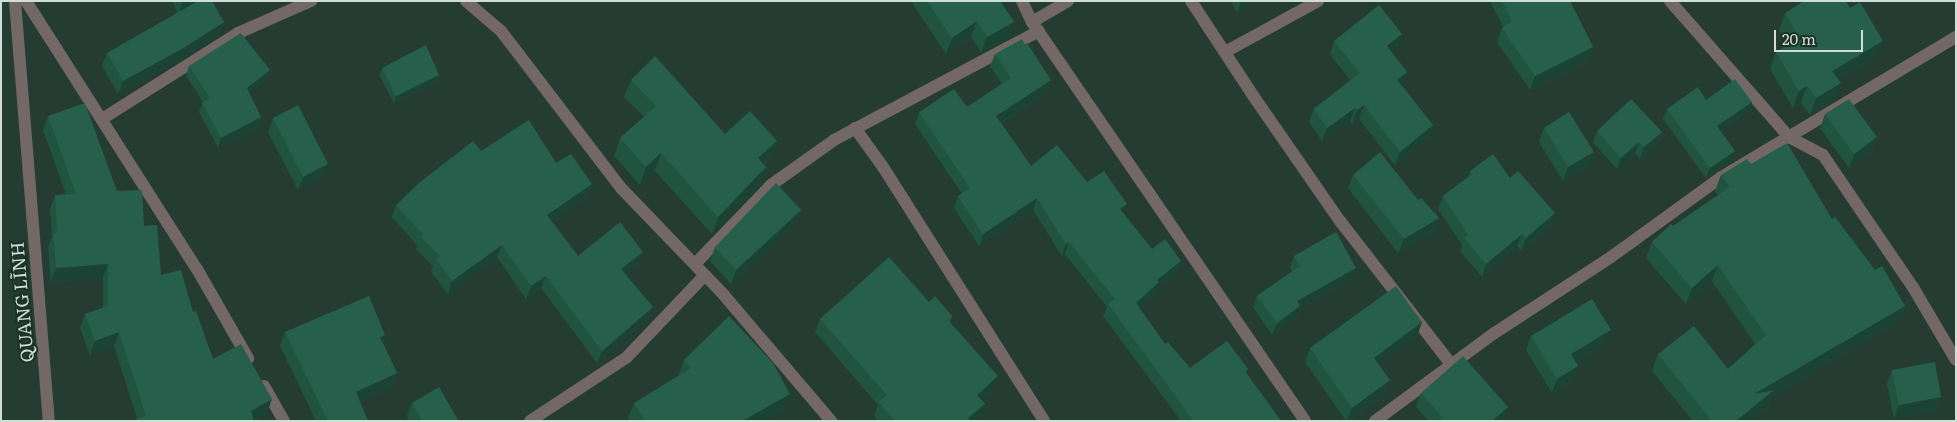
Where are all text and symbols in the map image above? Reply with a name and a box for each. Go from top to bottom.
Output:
scale bar [1777,20,1866,52]
text: 20 m [1782,27,1816,50]
street label: QUANG LĨNH [6,241,38,363]

